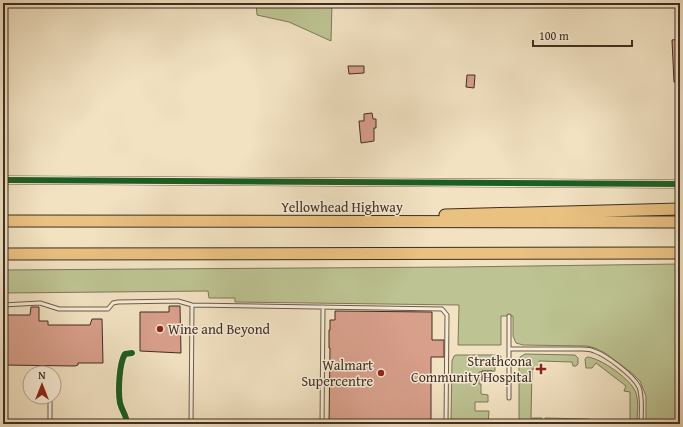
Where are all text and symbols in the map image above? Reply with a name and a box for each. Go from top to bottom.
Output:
scale bar [533,22,632,48]
text: 100 m [539,27,569,44]
street label: Yellowhead Highway [281,197,403,217]
place label: Wine and Beyond [168,319,271,339]
marker: Wine and Beyond [155,324,165,334]
place label: Strathcona Community Hospital [411,351,532,387]
place label: Walmart Supercentre [301,355,373,391]
marker: Strathcona Community Hospital [535,363,547,375]
north arrow [22,365,62,405]
text: N [38,367,46,383]
marker: Walmart Supercentre [376,368,386,378]

